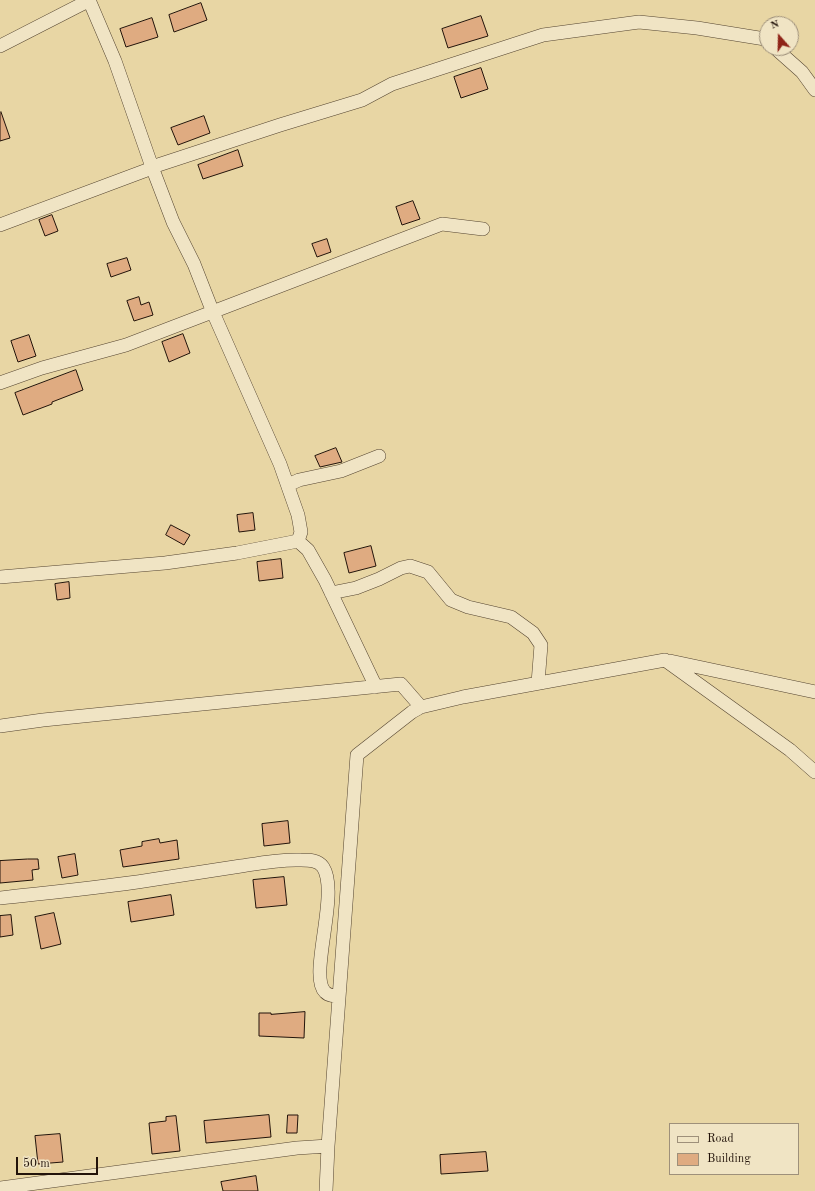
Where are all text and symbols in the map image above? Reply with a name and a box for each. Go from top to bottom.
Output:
north arrow [759,16,799,56]
text: N [769,19,781,32]
legend [669,1123,799,1175]
text: Road [707,1133,734,1145]
scale bar [18,1149,100,1175]
text: Building [707,1153,751,1165]
text: 50 m [23,1158,50,1170]

